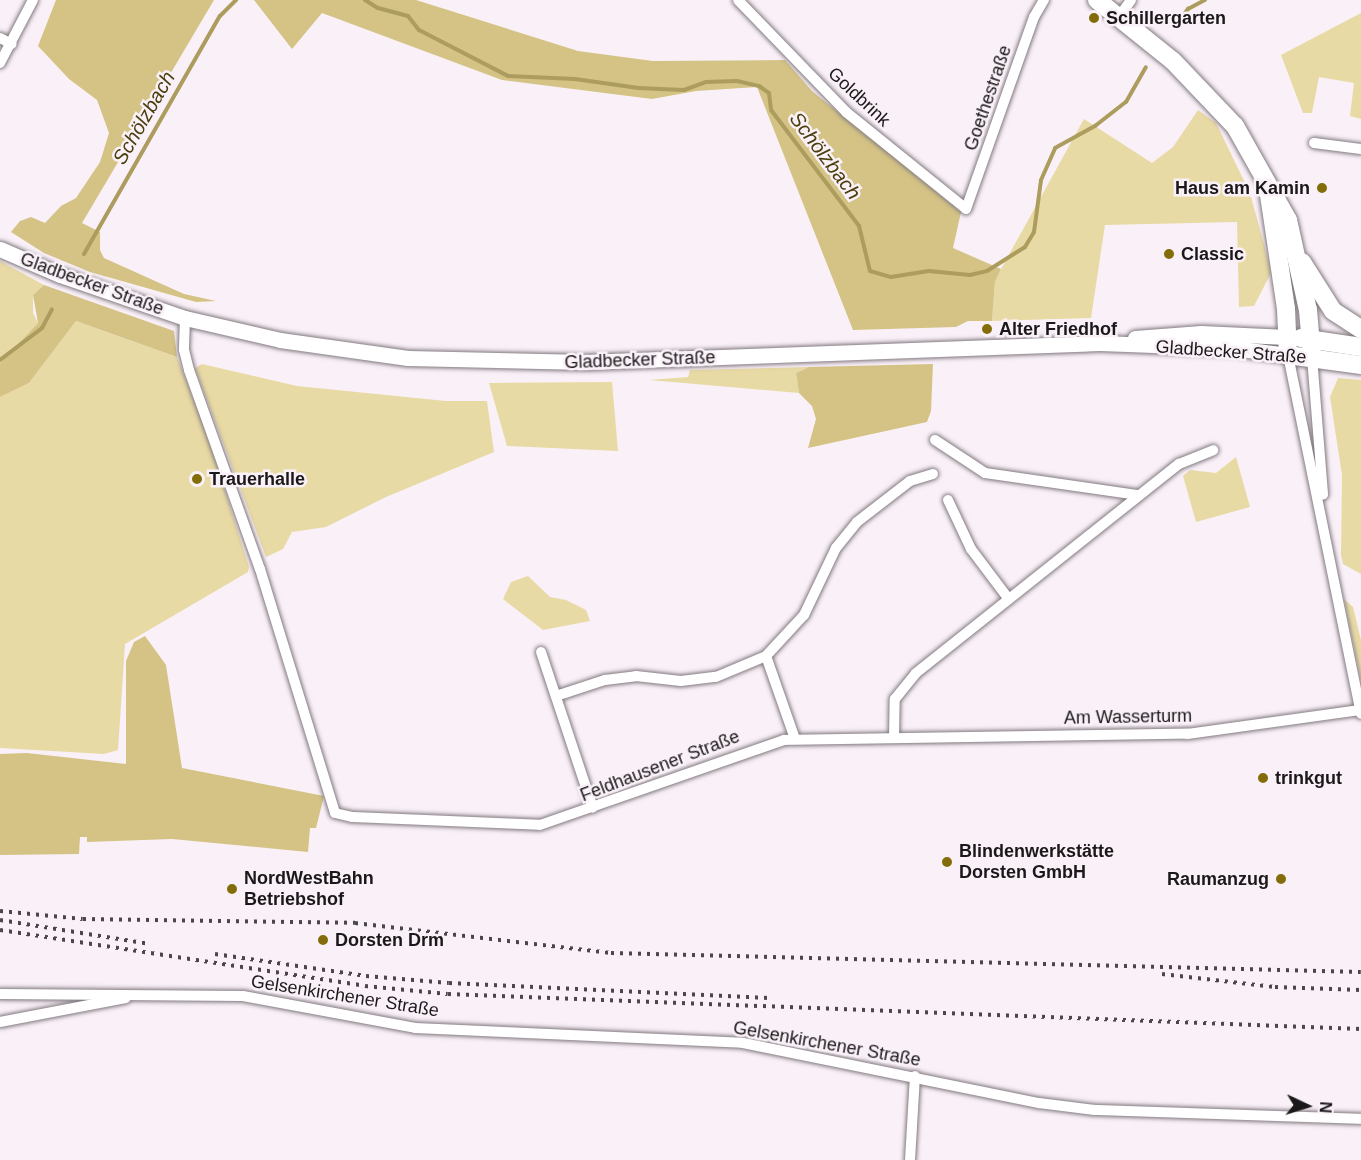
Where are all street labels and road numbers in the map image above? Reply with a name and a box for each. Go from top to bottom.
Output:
street label: Goethestraße [960,42,1016,154]
street label: Goldbrink [823,63,895,131]
street label: Gladbecker Straße [17,248,167,320]
street label: Gladbecker Straße [1155,336,1307,368]
street label: Gladbecker Straße [564,347,716,373]
street label: Am Wasserturm [1064,705,1192,729]
street label: Feldhausener Straße [577,726,743,806]
street label: Gelsenkirchener Straße [249,970,441,1022]
street label: Gelsenkirchener Straße [732,1017,922,1071]

